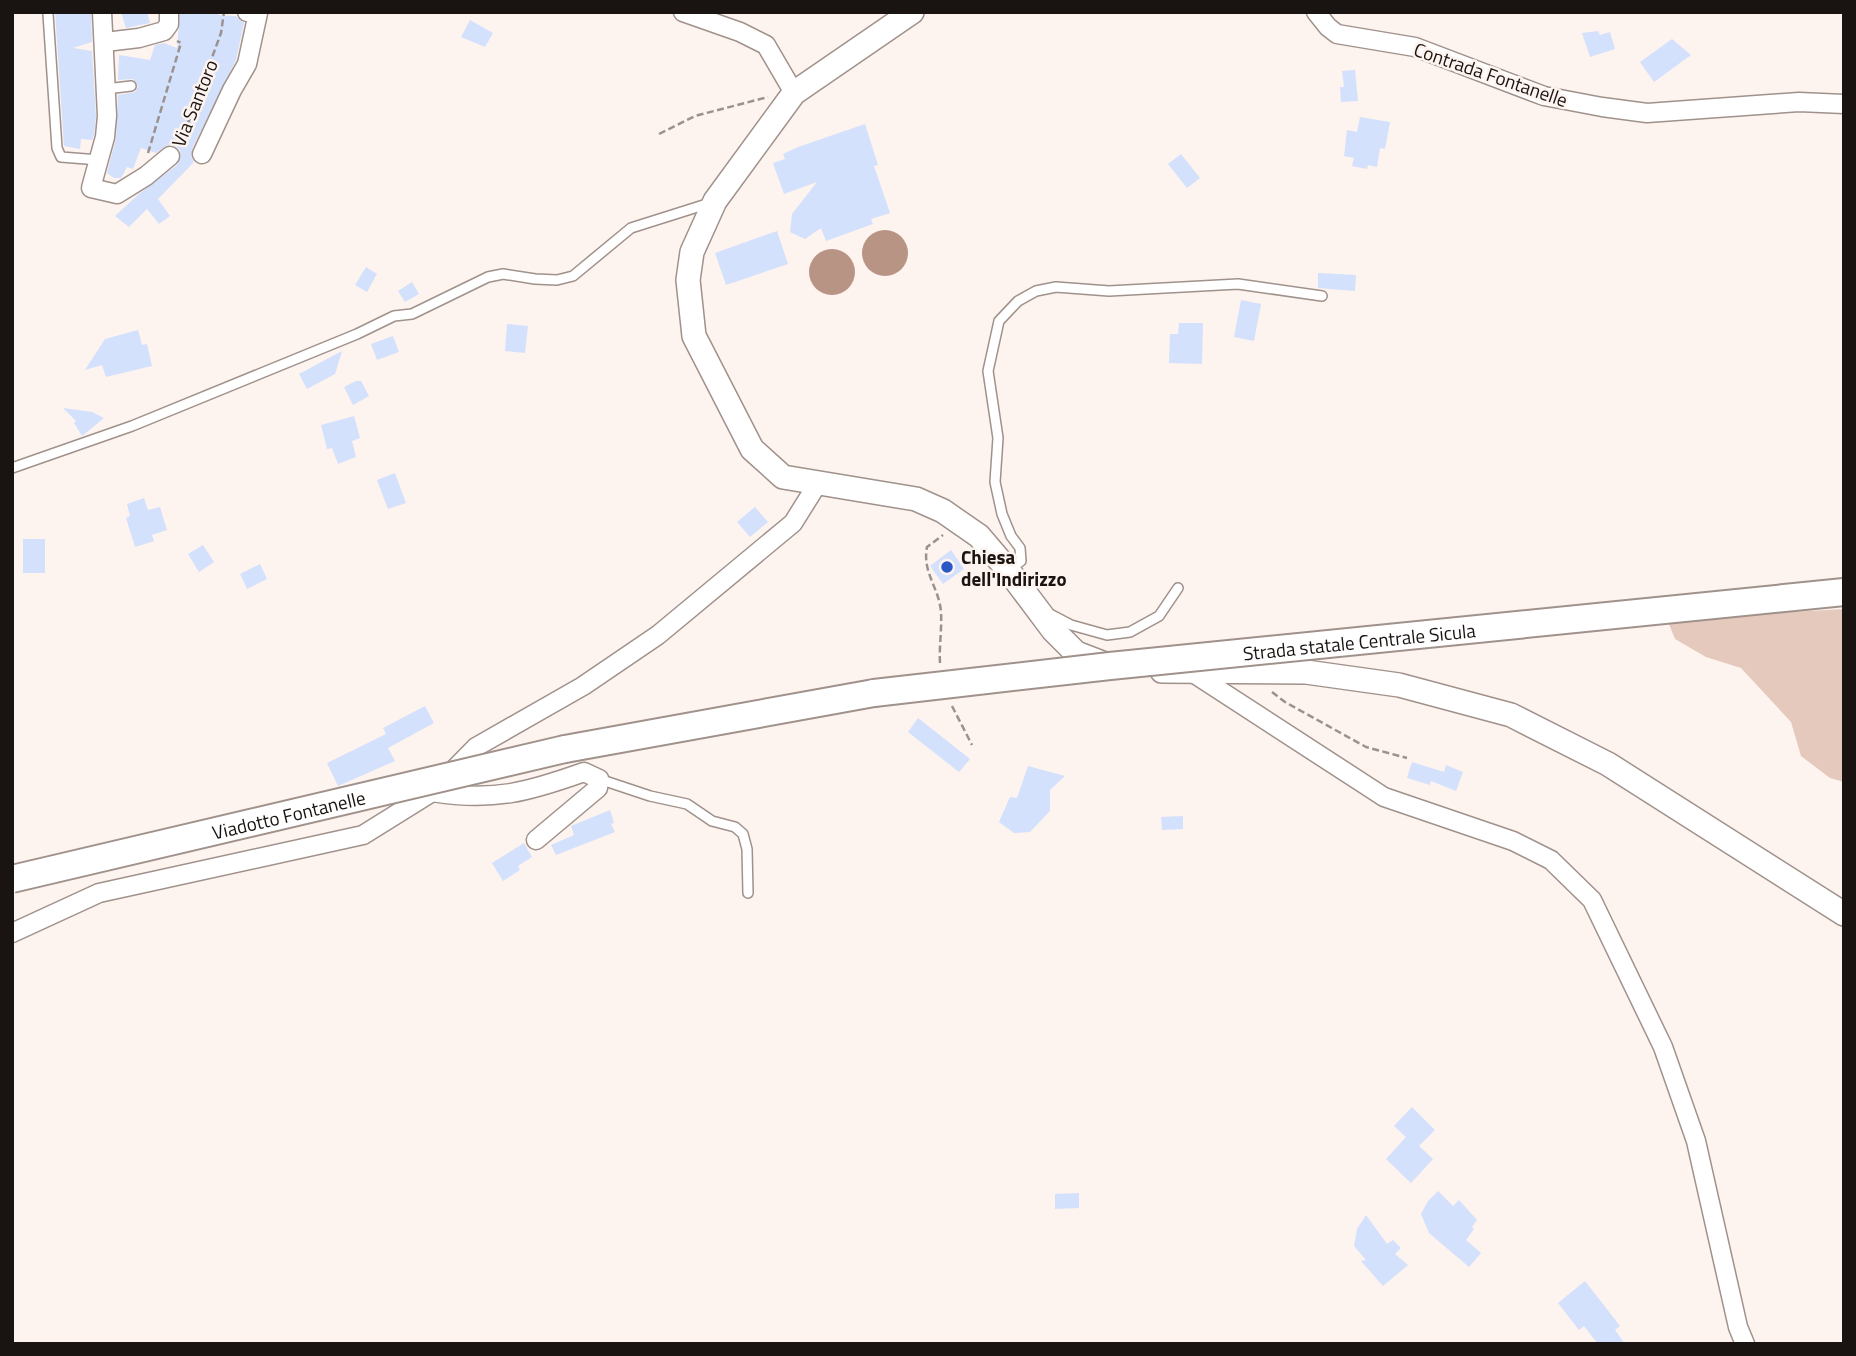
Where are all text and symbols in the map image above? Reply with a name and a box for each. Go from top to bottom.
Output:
street label: Contrada Fontanelle [1410,34,1572,114]
street label: Via Santoro [163,55,225,151]
place label: Chiesa dell'Indirizzo [961,542,1067,593]
marker: Chiesa dell'Indirizzo [939,559,955,575]
street label: Strada statale Centrale Sicula [1241,615,1477,667]
street label: Viadotto Fontanelle [209,782,368,846]

